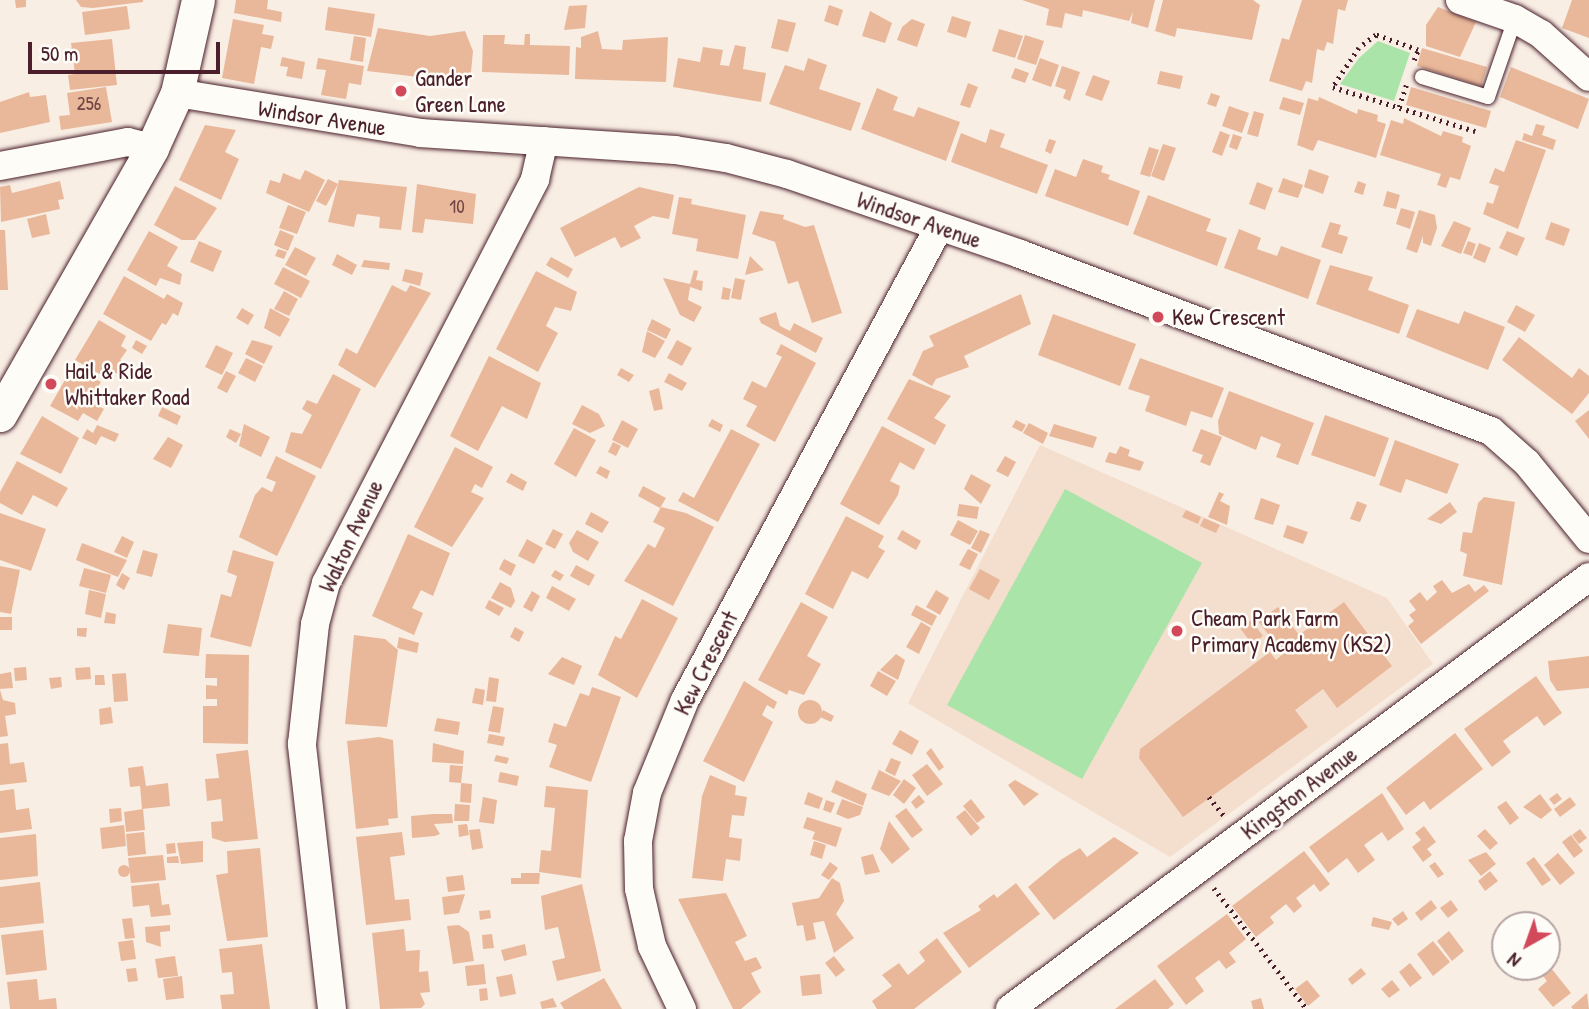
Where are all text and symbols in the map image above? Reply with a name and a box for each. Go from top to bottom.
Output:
scale bar [32,28,224,72]
text: 50 m [41,39,78,68]
place label: Gander Green Lane [415,64,506,118]
marker: Gander Green Lane [393,83,409,99]
house number: 256 [77,93,101,115]
street label: Windsor Avenue [256,94,388,142]
street label: Windsor Avenue [853,186,985,254]
house number: 10 [449,196,465,218]
place label: Kew Crescent [1172,303,1285,331]
marker: Kew Crescent [1150,309,1166,325]
place label: Hail & Ride Whittaker Road [65,357,189,411]
marker: Hail & Ride Whittaker Road [43,376,59,392]
street label: Walton Avenue [313,476,389,596]
place label: Cheam Park Farm Primary Academy (KS2) [1191,604,1392,658]
street label: Kew Crescent [668,606,744,720]
marker: Cheam Park Farm Primary Academy (KS2) [1169,623,1185,639]
street label: Kingston Avenue [1236,740,1362,846]
north arrow [1491,911,1561,981]
text: N [1502,947,1526,974]

